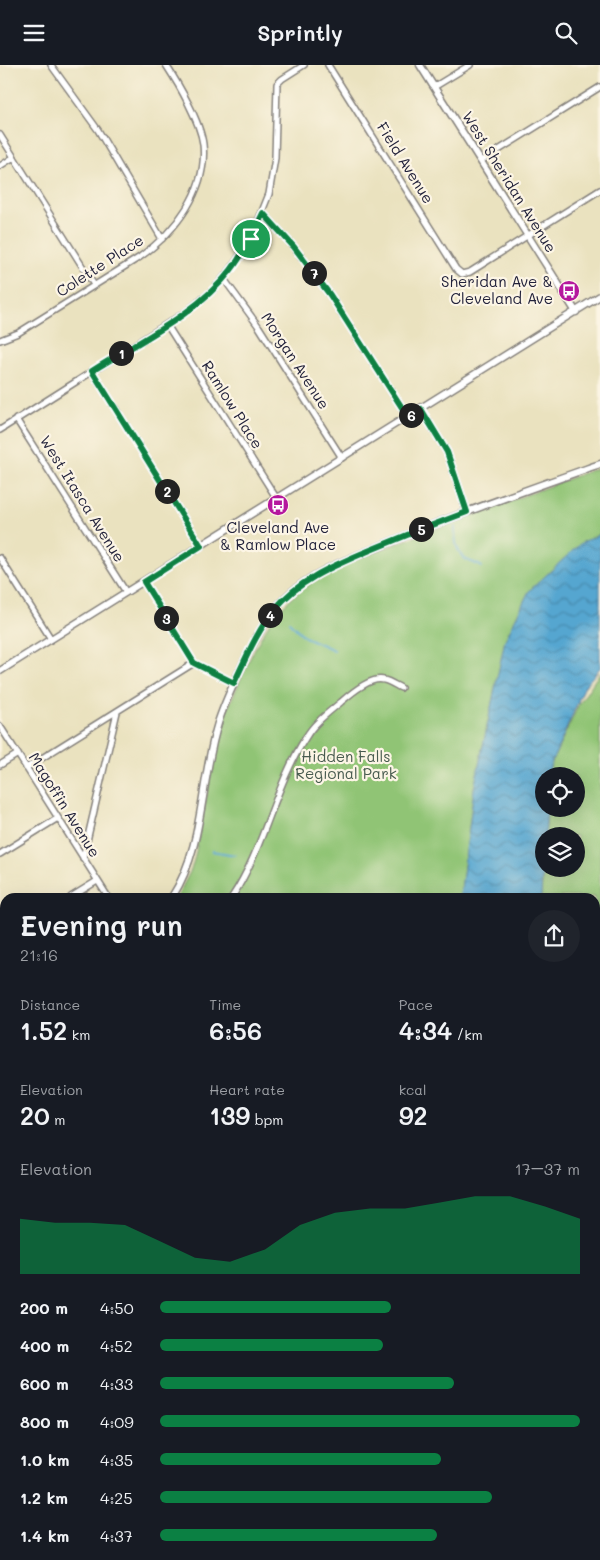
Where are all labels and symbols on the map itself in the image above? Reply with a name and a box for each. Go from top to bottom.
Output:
street label: West Sheridan Avenue [458,107,562,256]
street label: Field Avenue [373,118,439,207]
pin [230,218,272,260]
street label: Colette Place [52,229,147,301]
pin: 7 [302,261,326,285]
place label: Sheridan Ave & Cleveland Ave [441,271,553,308]
bus stop icon: Sheridan Ave & Cleveland Ave [557,279,581,303]
street label: Morgan Avenue [257,308,335,413]
pin: 1 [108,341,134,365]
street label: Ramlow Place [198,357,268,452]
pin: 6 [398,403,424,427]
street label: West Itasca Avenue [36,431,130,566]
pin: 2 [154,479,180,503]
bus stop icon: Cleveland Ave & Ramlow Place [266,493,290,517]
place label: Cleveland Ave & Ramlow Place [220,517,336,554]
pin: 5 [408,517,434,541]
pin: 4 [258,603,282,627]
pin: 3 [154,605,178,631]
park label: Hidden Falls Regional Park [295,746,397,783]
street label: Magoffin Avenue [25,748,105,861]

